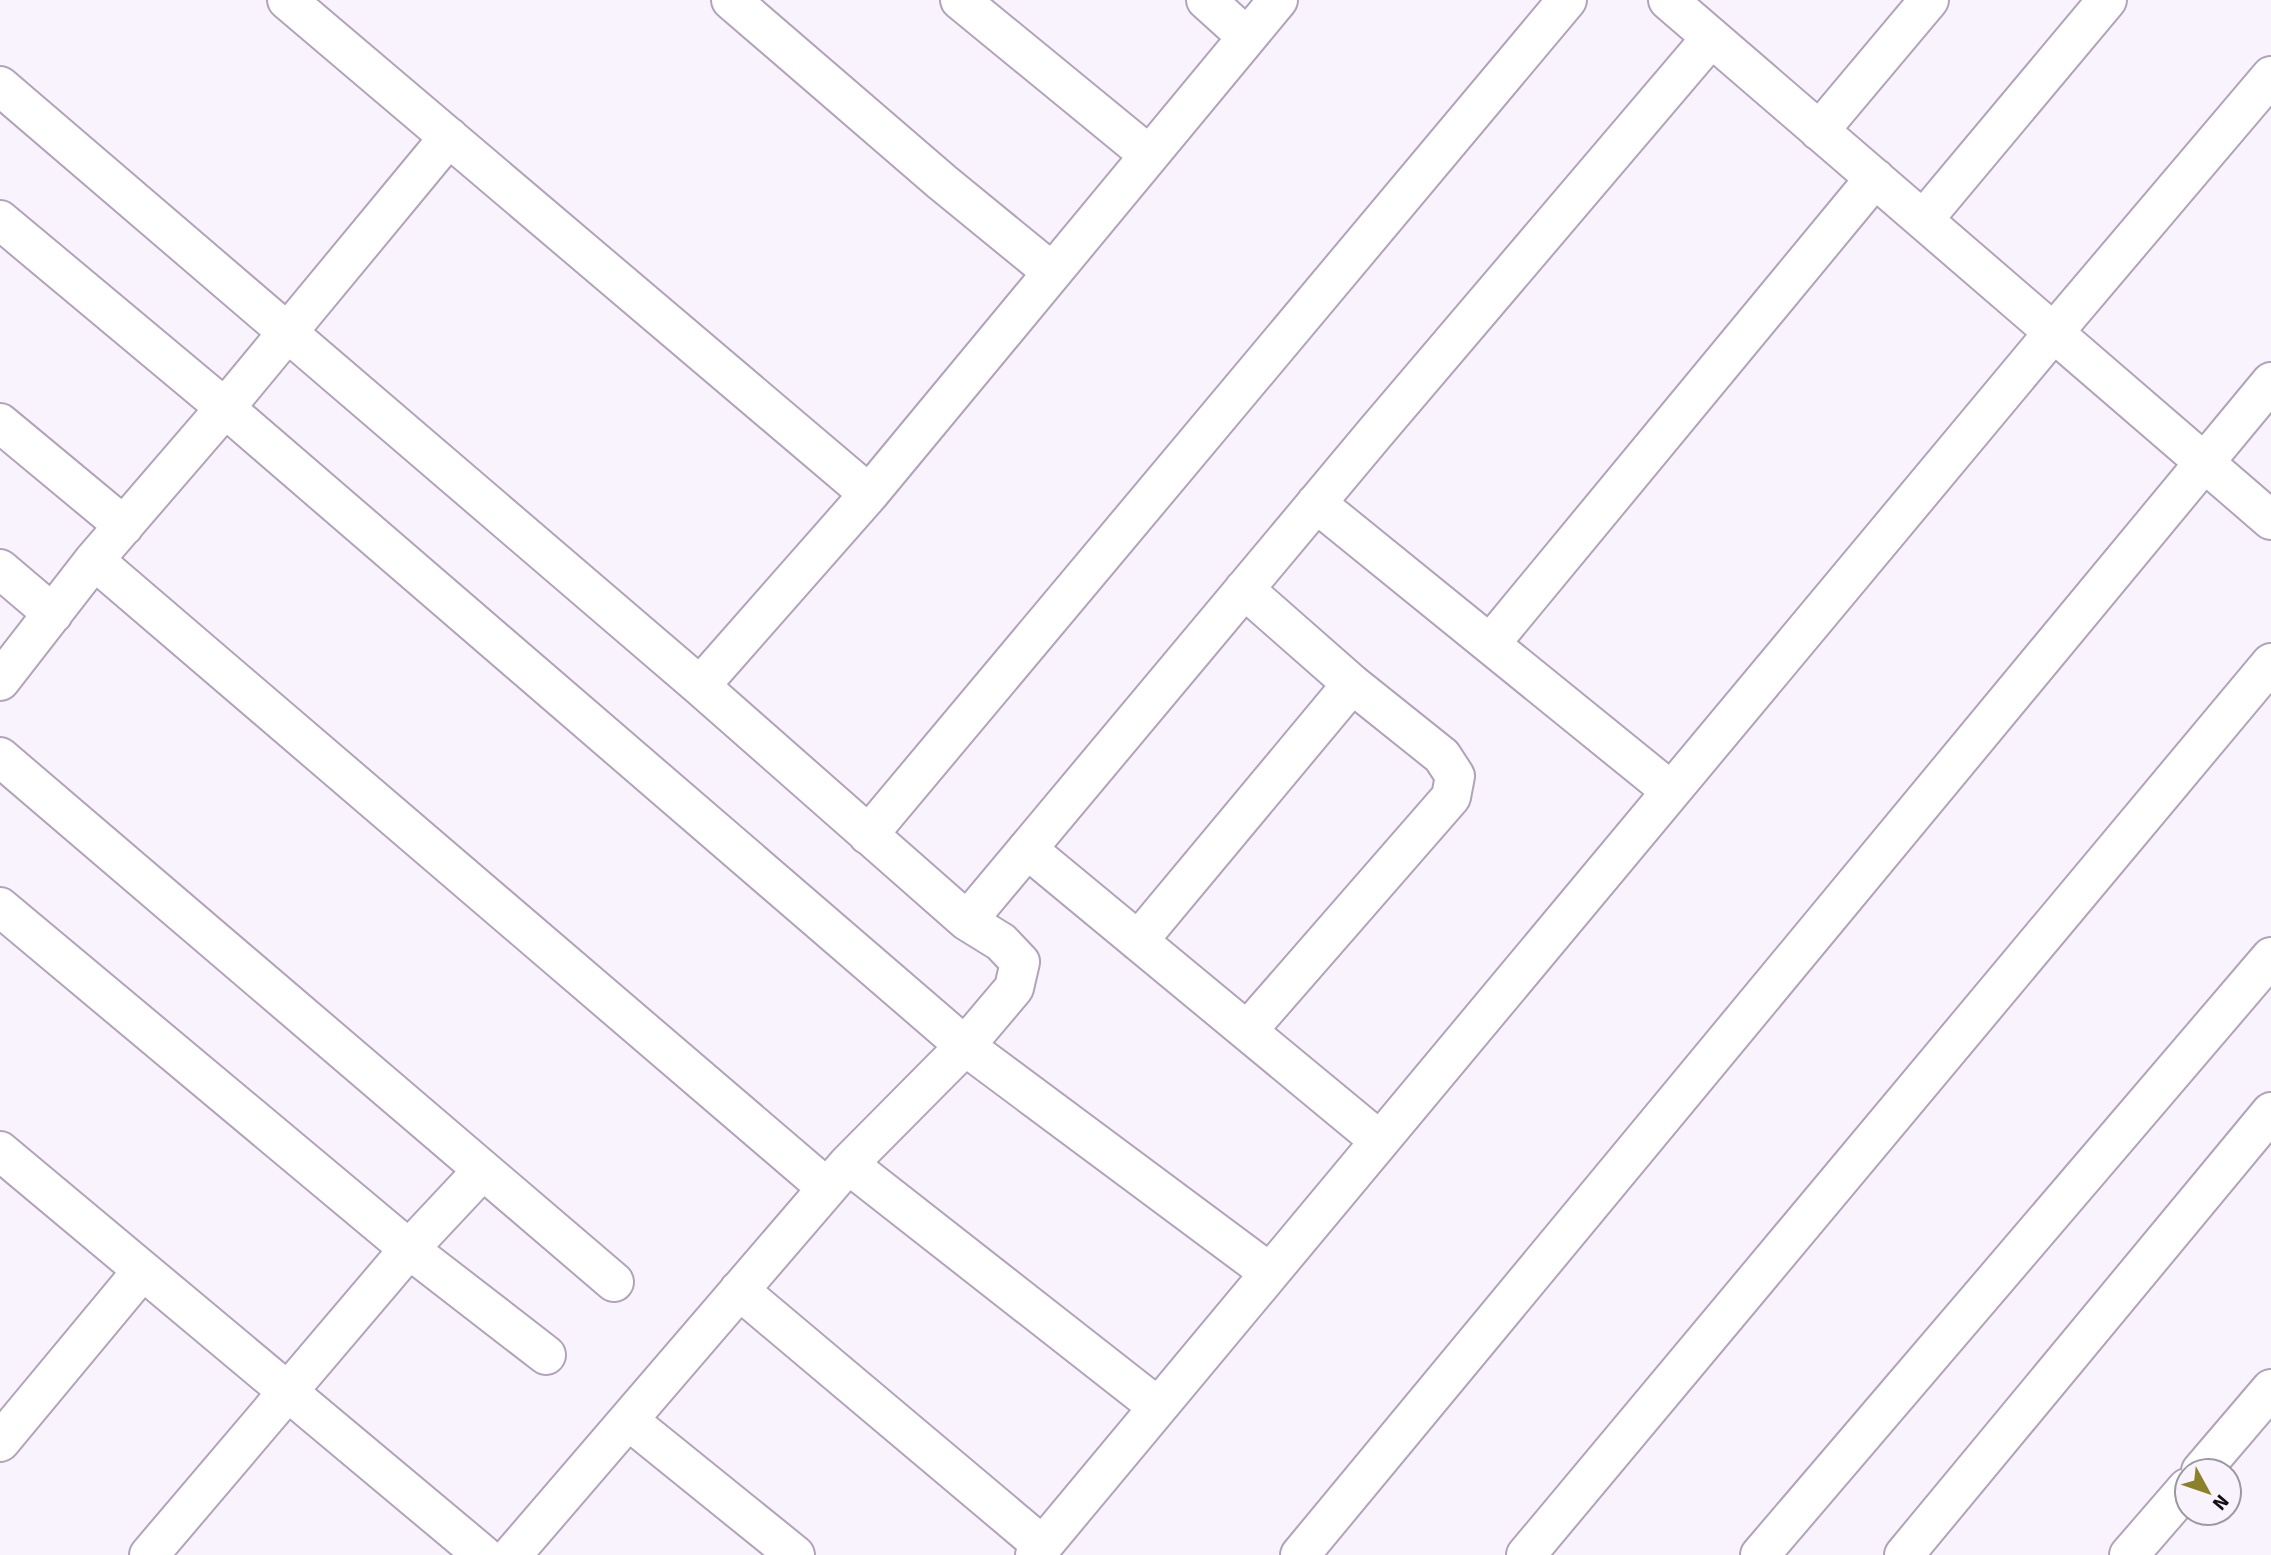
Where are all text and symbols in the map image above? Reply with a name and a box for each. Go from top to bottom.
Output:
north arrow [2173,1457,2243,1527]
text: N [2207,1490,2234,1515]

